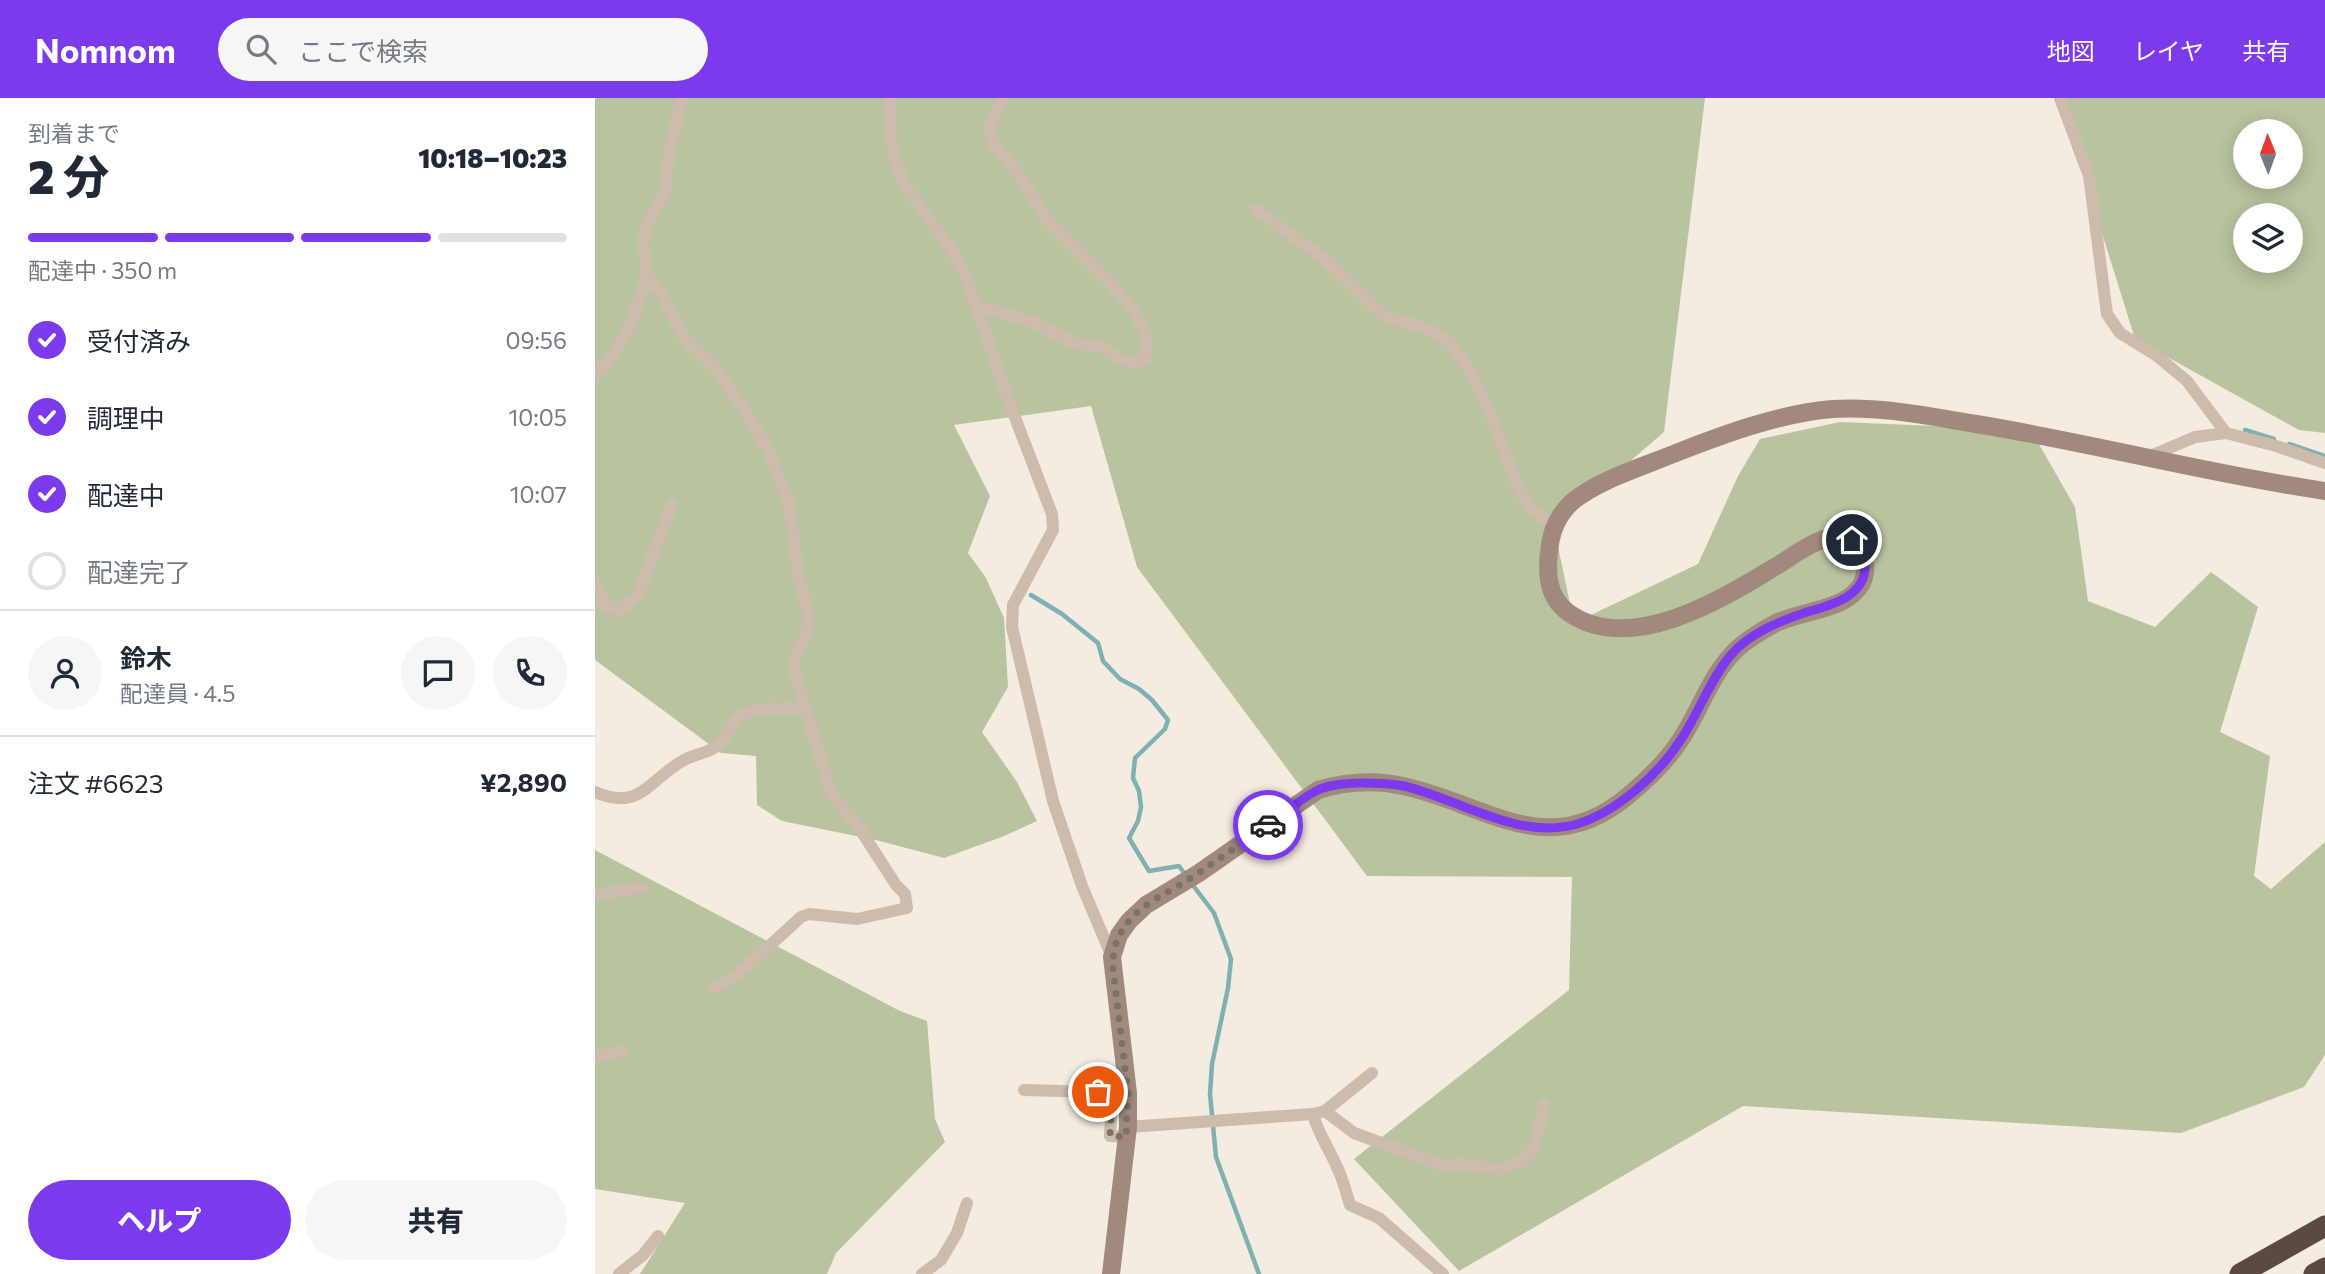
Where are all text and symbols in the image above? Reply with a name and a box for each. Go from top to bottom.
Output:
search box [218,18,708,81]
text: Nomnom [35,29,176,70]
icon: search [242,30,280,68]
text: ここで検索 [298,35,428,66]
text: 地図 [2047,36,2095,65]
text: レイヤ [2133,36,2204,65]
text: 共有 [2242,36,2290,65]
text: 到着まで [28,119,120,147]
north arrow [2233,119,2303,189]
map controls [2233,119,2303,273]
text: 10:18–10:23 [418,142,567,173]
text: 2 分 [28,147,109,203]
button: layers [2233,203,2303,273]
text: 配達中 · 350 m [28,256,177,284]
icon: check [28,321,66,359]
text: 受付済み [87,325,191,356]
text: 09:56 [505,326,567,354]
icon: check [28,398,66,436]
text: 調理中 [87,402,165,433]
text: 10:05 [509,403,567,431]
icon: check [28,475,66,513]
text: 配達中 [87,479,165,510]
text: 10:07 [510,480,567,508]
pin [1822,510,1882,570]
icon: home [1833,521,1871,559]
text: 配達完了 [87,556,191,587]
button: person [28,636,102,710]
button: chat [401,636,475,710]
button: phone [493,636,567,710]
text: 鈴木 [120,642,172,673]
text: 配達員 · 4.5 [120,679,236,707]
text: ¥2,890 [480,766,567,797]
text: 注文 #6623 [28,767,163,798]
courier [1233,790,1303,860]
icon: car [1249,806,1287,844]
pin [1068,1062,1128,1122]
icon: bag [1079,1073,1117,1111]
button: ヘルプ [28,1180,291,1260]
button: 共有 [305,1180,567,1260]

